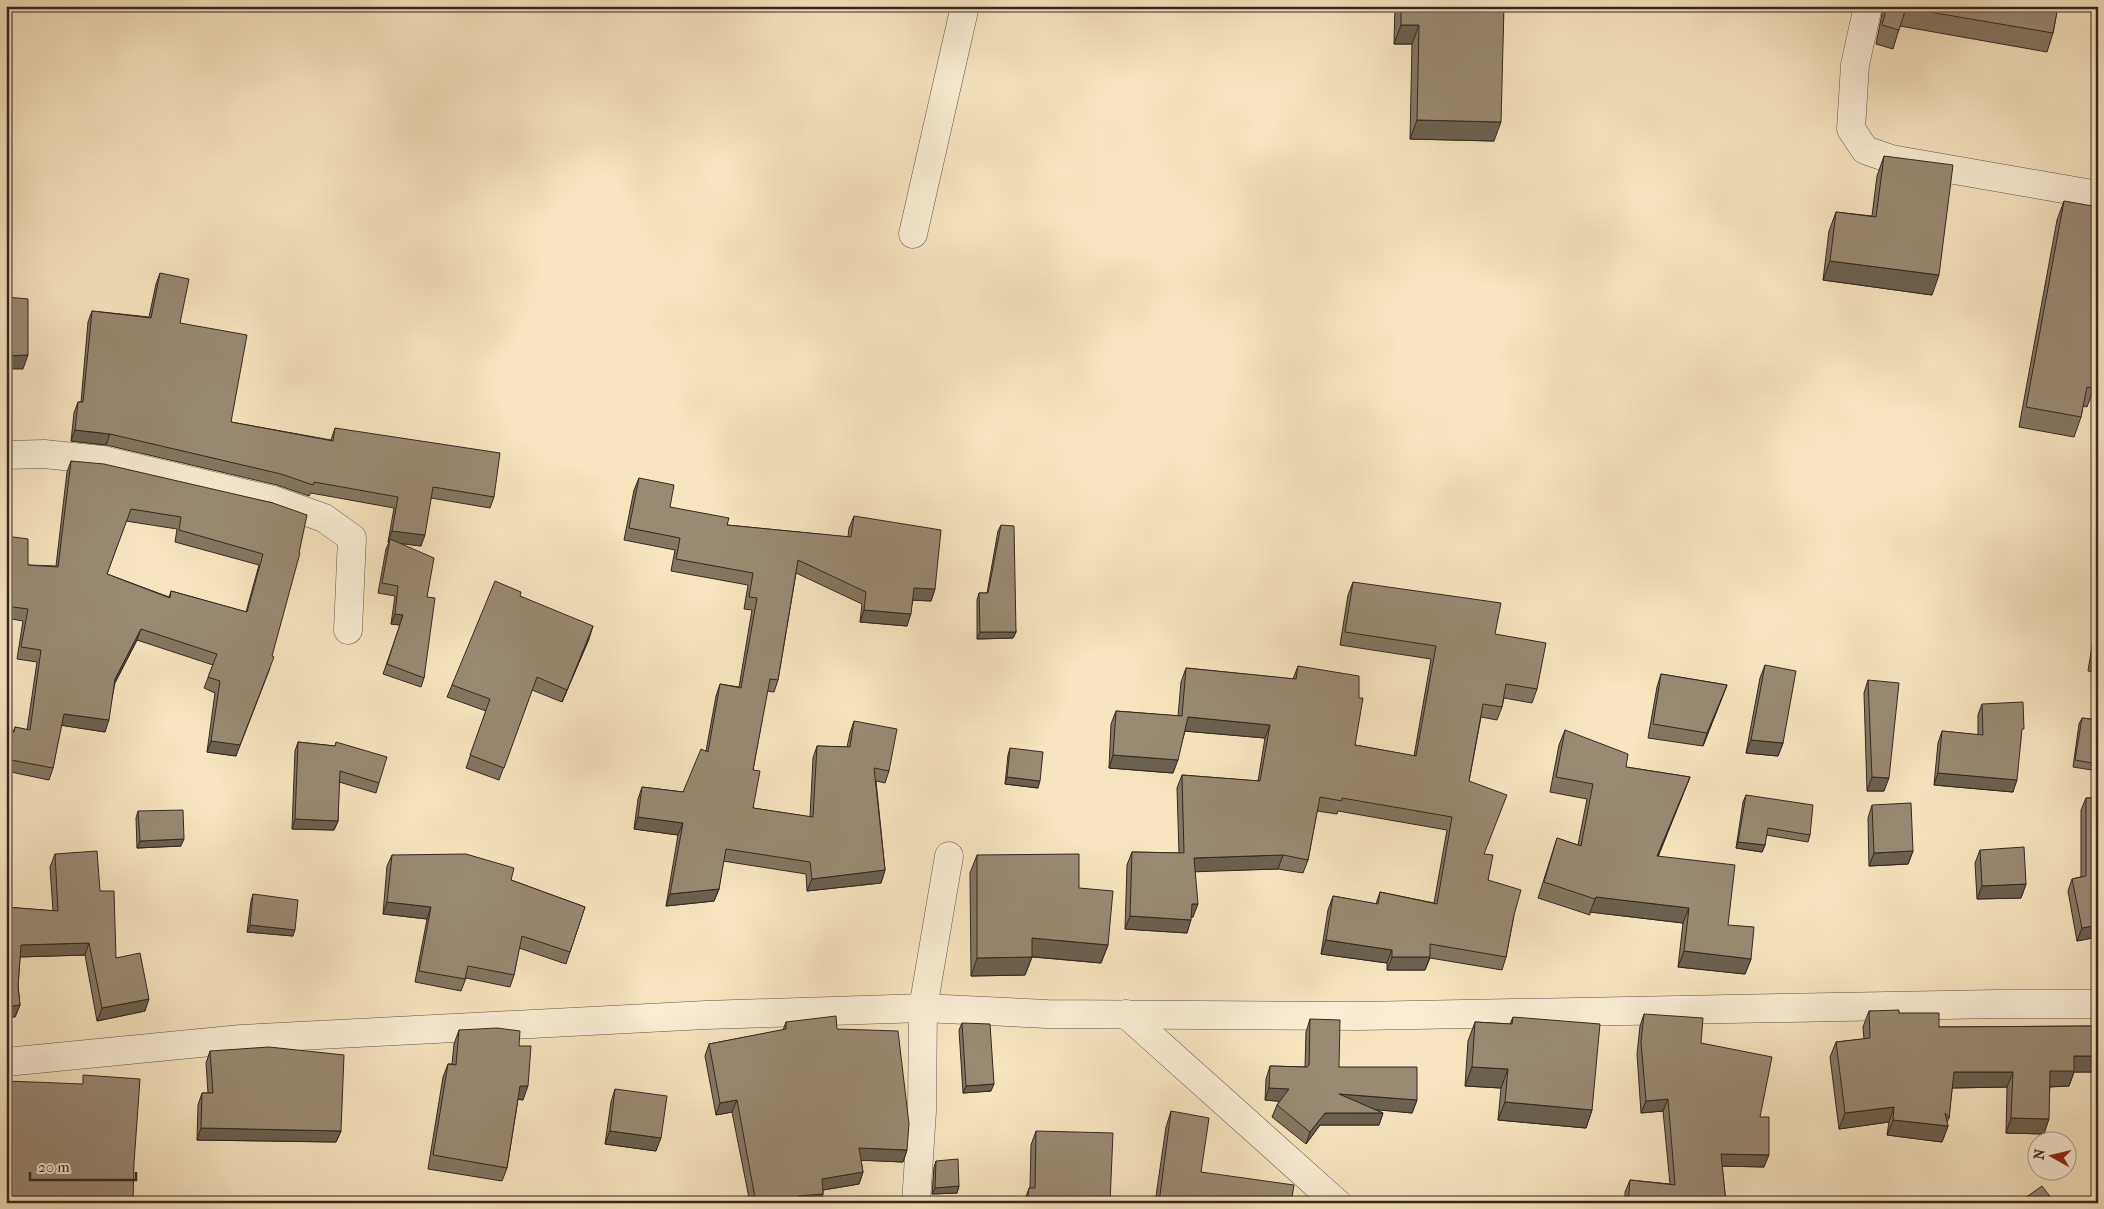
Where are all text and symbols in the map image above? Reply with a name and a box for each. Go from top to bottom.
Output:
north arrow [2026,1132,2076,1182]
text: N [2030,1147,2049,1161]
scale bar [30,1149,136,1181]
text: 20 m [38,1158,70,1176]

